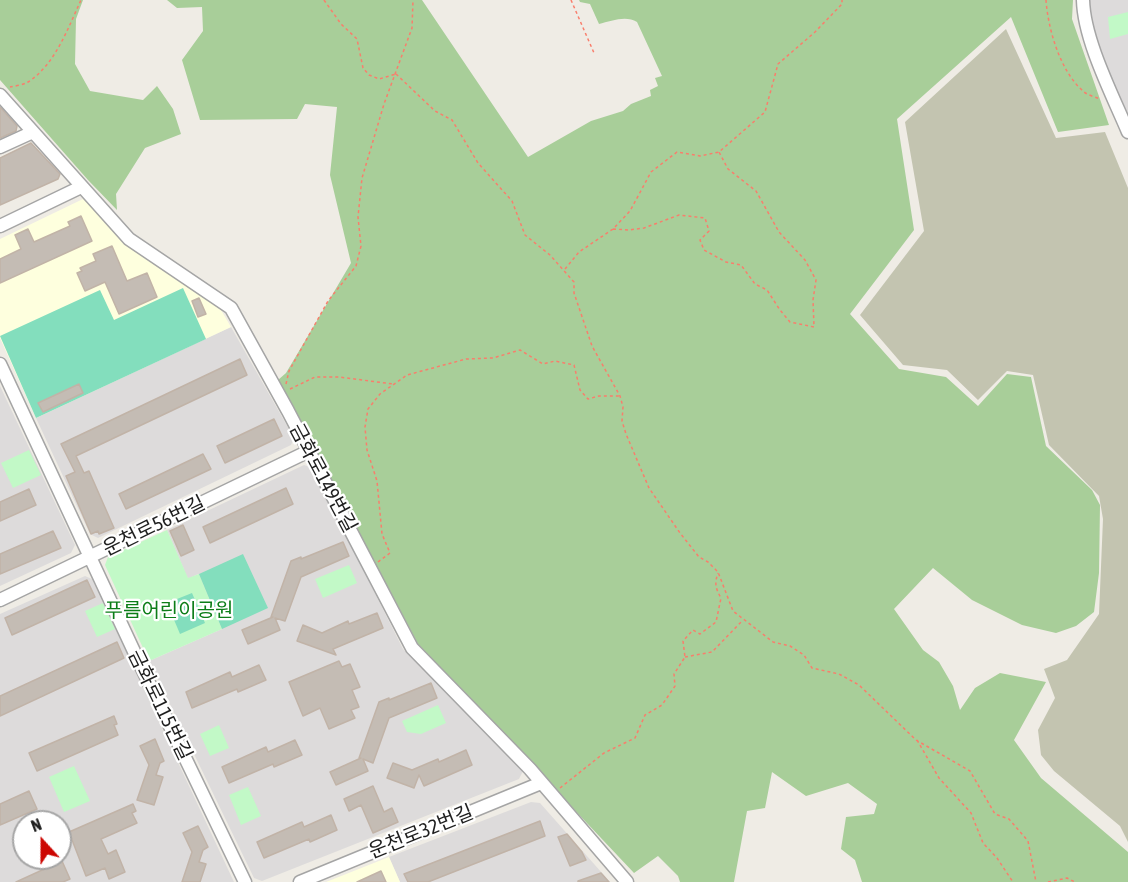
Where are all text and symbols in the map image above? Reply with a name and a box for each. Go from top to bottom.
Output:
street label: 금화로149번길 [284,419,362,537]
street label: 운천로56번길 [99,491,209,561]
park label: 푸름어린이공원 [105,599,233,623]
street label: 금화로115번길 [123,646,197,764]
street label: 운천로32번길 [365,800,477,864]
north arrow [12,810,72,870]
text: N [29,815,44,835]

